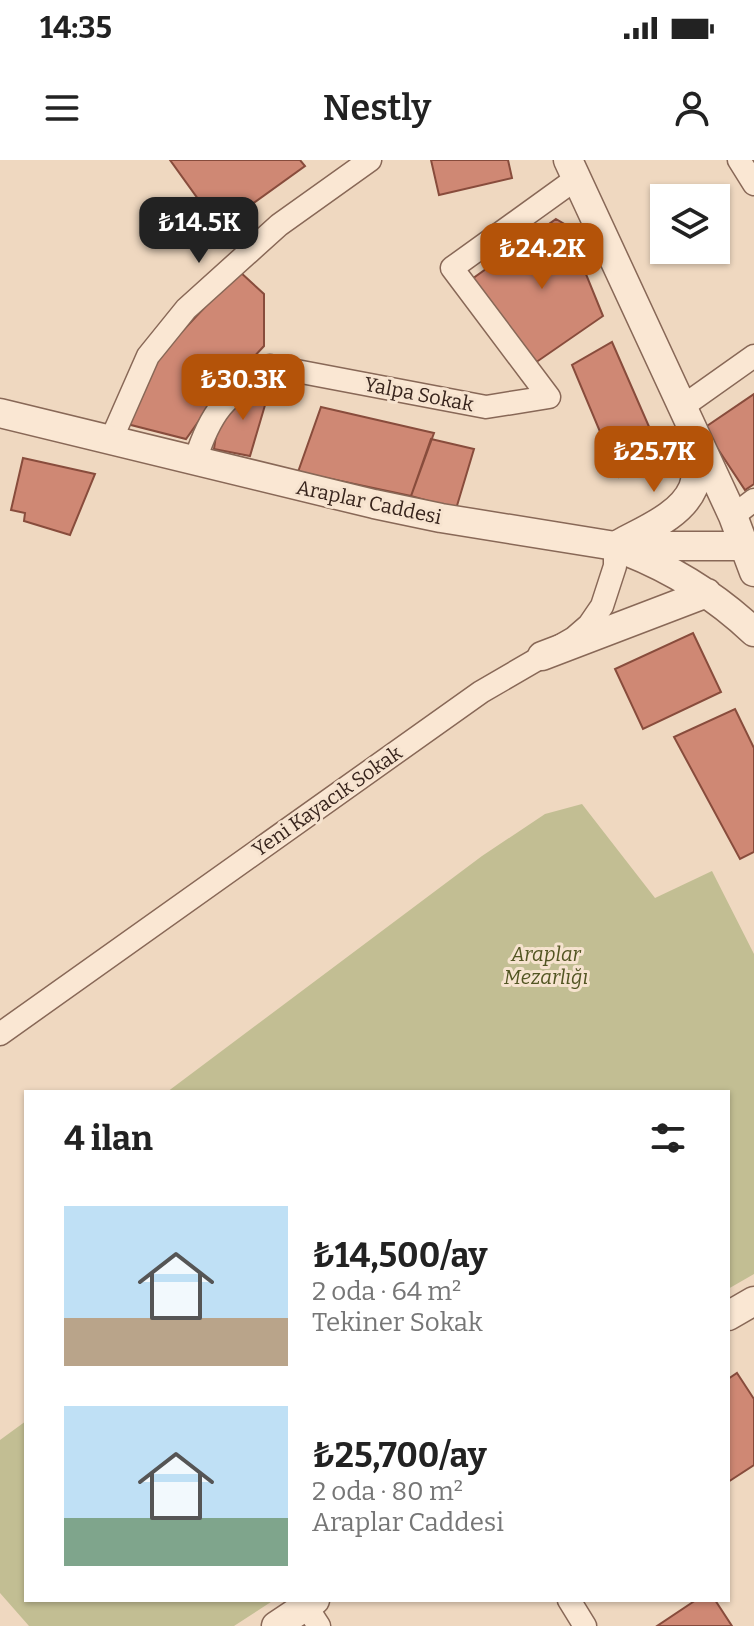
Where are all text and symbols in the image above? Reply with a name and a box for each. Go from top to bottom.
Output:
text: 14:35 [40,10,112,46]
icon: menu [40,86,84,130]
text: Nestly [323,86,431,130]
icon: person [670,86,714,130]
map controls [650,184,730,264]
button: layers [650,184,730,264]
pin: ₺14.5K [134,197,264,265]
text: ₺14.5K [157,207,241,238]
pin: ₺24.2K [477,223,607,291]
text: ₺24.2K [498,233,586,264]
pin: ₺30.3K [178,354,308,422]
text: ₺30.3K [200,364,286,395]
street label: Yalpa Sokak [362,372,476,416]
pin: ₺25.7K [589,426,719,494]
text: ₺25.7K [612,436,696,467]
street label: Araplar Caddesi [294,475,444,529]
street label: Yeni Kayacık Sokak [248,740,407,862]
park label: Araplar Mezarlığı [504,942,588,989]
icon: filters [646,1116,690,1160]
text: 4 ilan [64,1118,153,1159]
text: ₺14,500/ay [312,1235,488,1276]
icon: home [128,1238,224,1334]
text: 2 oda · 64 m² [312,1276,461,1307]
text: Tekiner Sokak [312,1307,483,1338]
text: ₺25,700/ay [312,1435,487,1476]
icon: home [128,1438,224,1534]
text: 2 oda · 80 m² [312,1476,463,1507]
text: Araplar Caddesi [312,1507,504,1538]

